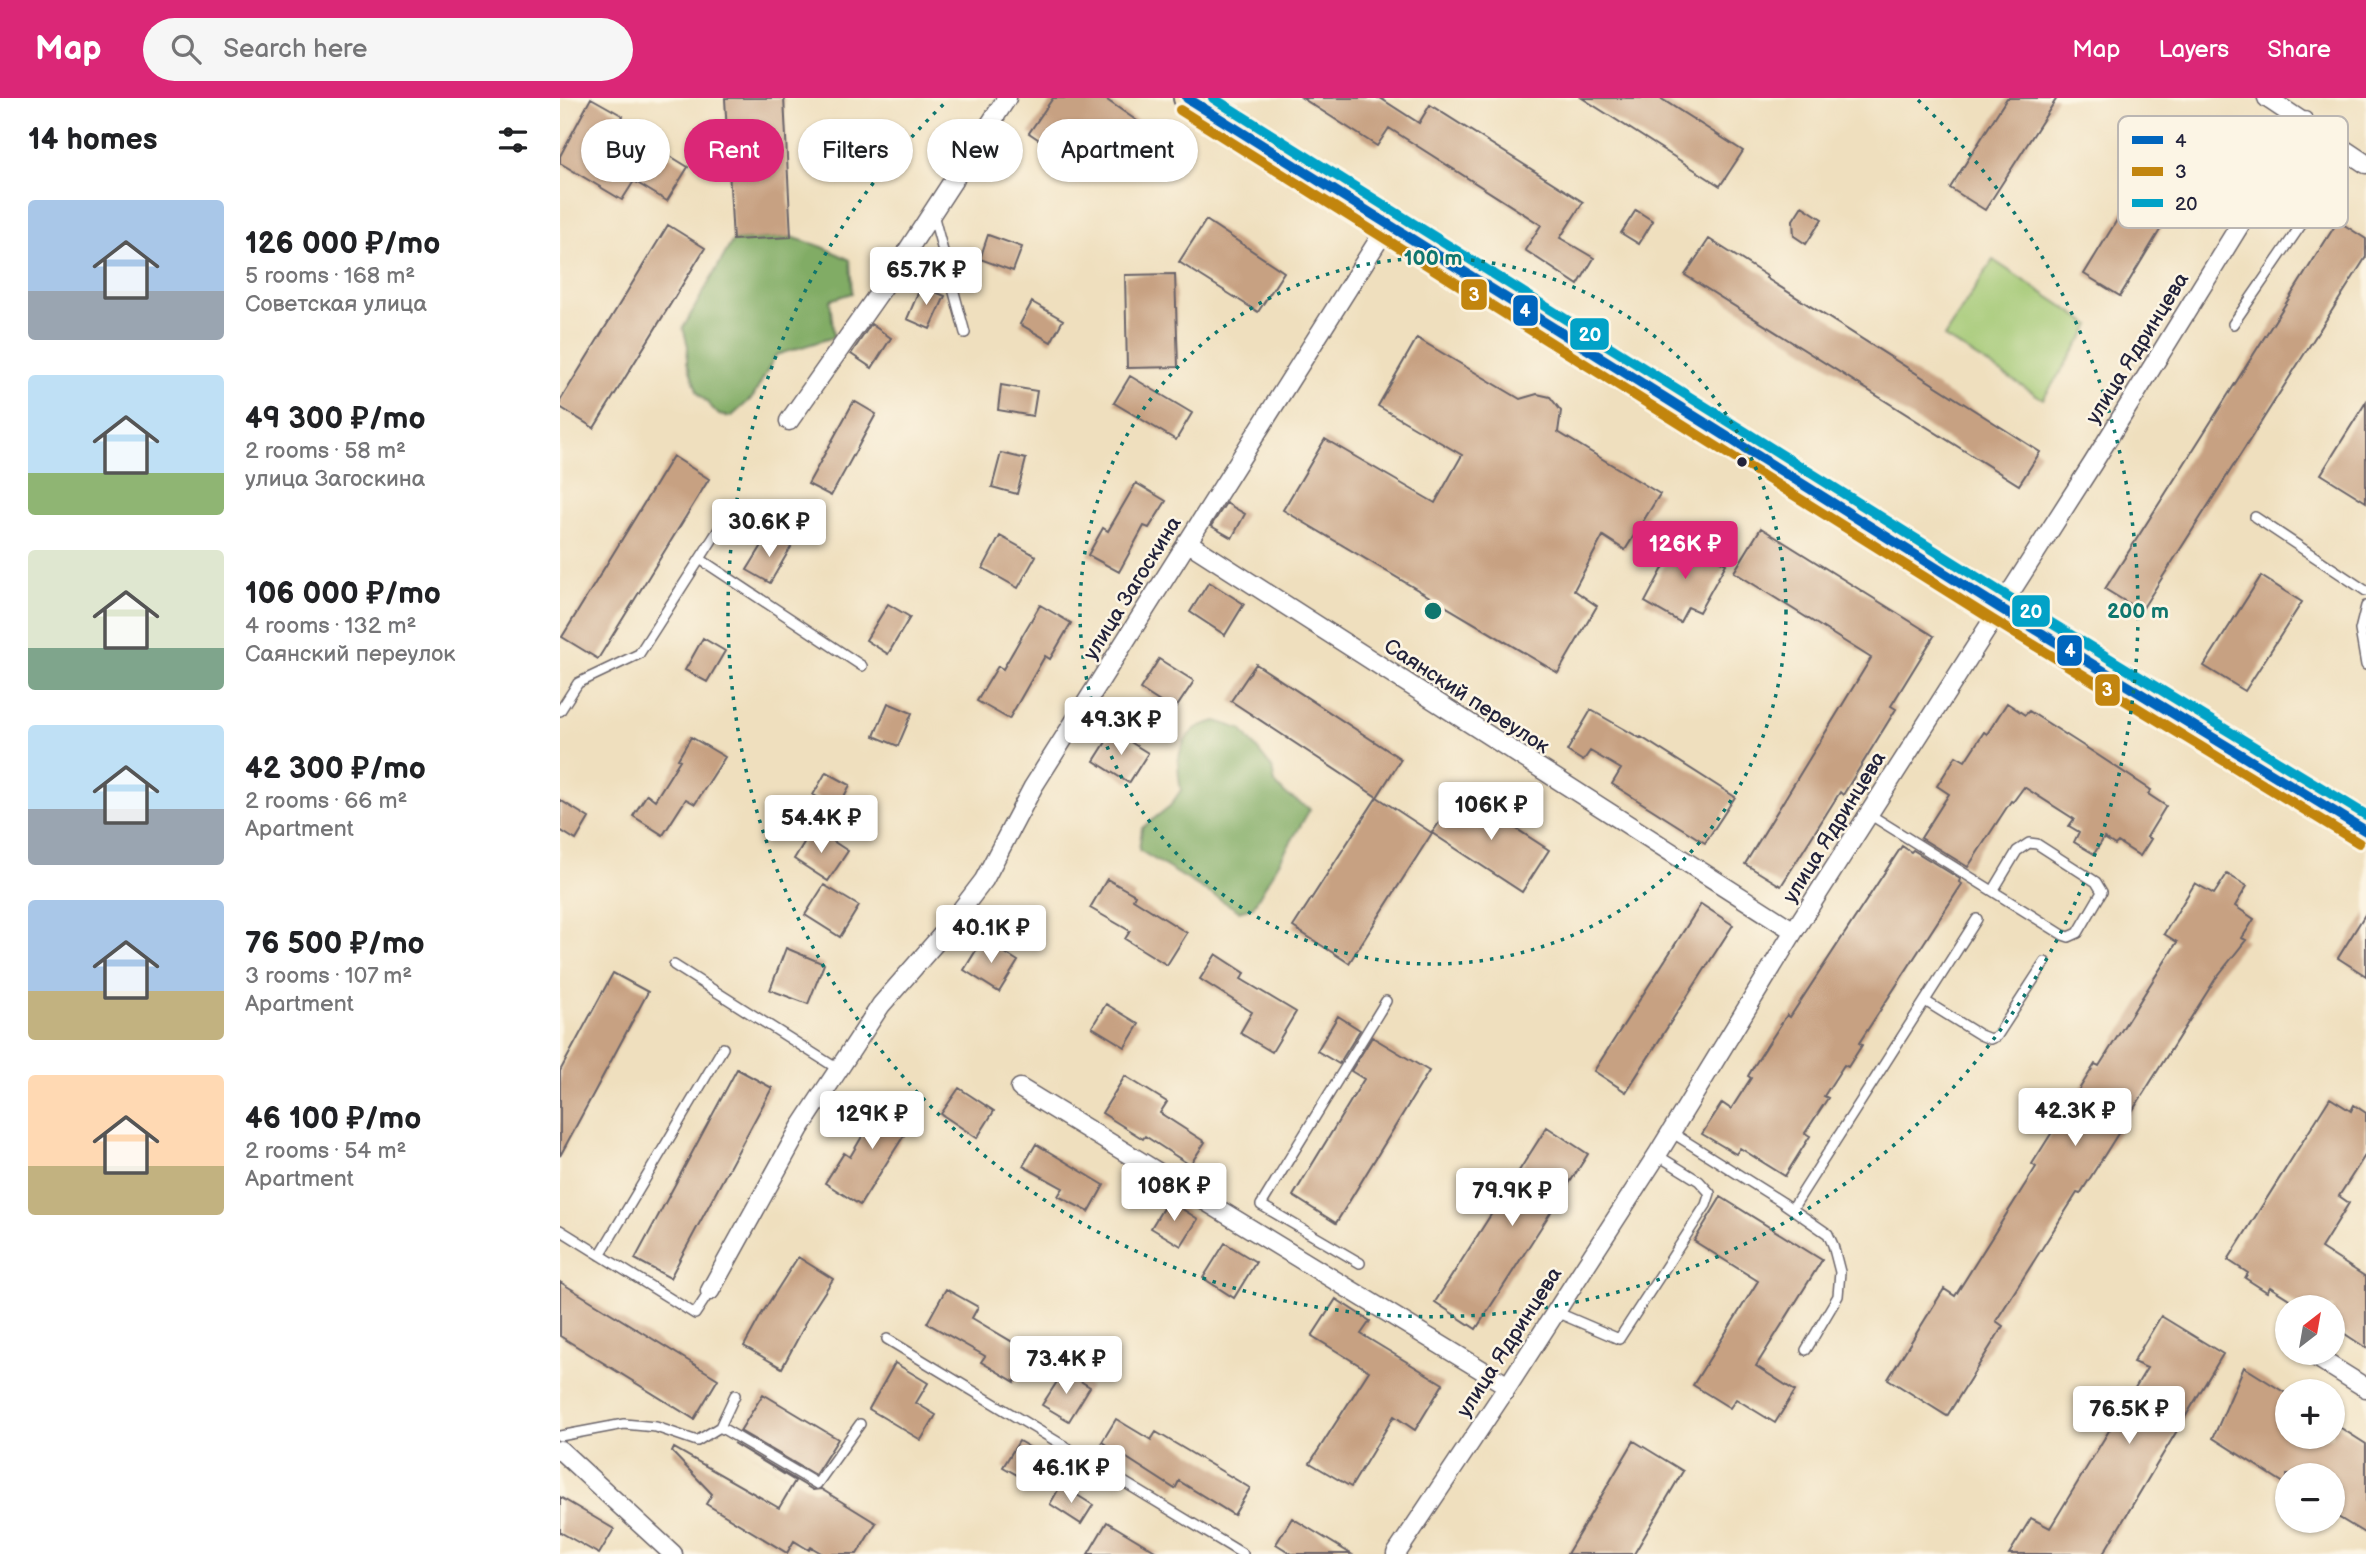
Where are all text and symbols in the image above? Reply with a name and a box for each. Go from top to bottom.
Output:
search box [143,18,633,81]
text: Map [35,29,101,69]
icon: search [167,30,205,68]
text: Search here [223,34,367,65]
text: Map [2072,35,2120,64]
text: Layers [2158,35,2229,64]
text: Share [2267,35,2331,64]
legend [2118,116,2348,228]
chip: Buy [581,119,670,182]
chip: Rent [684,119,784,182]
chip: Filters [798,119,913,182]
chip: New [927,119,1023,182]
chip: Apartment [1037,119,1198,182]
icon: filters [494,121,532,159]
text: 14 homes [28,122,157,158]
text: 4 [2175,130,2187,153]
text: 3 [2175,161,2187,184]
text: 20 [2175,193,2197,216]
text: 126 000 ₽/mo [245,226,440,262]
icon: home [84,228,168,312]
text: 100 m [1404,246,1462,271]
pin: 65.7K ₽ [861,248,991,307]
text: 65.7K ₽ [886,256,966,284]
text: 5 rooms · 168 m² [245,262,415,290]
street label: улица Ядринцева [2081,267,2194,429]
line badge: 3 [1460,278,1488,311]
text: 3 [1468,284,1480,307]
text: Советская улица [245,290,427,318]
line badge: 4 [1512,294,1539,327]
text: 4 [1519,300,1531,323]
line badge: 20 [1569,317,1610,351]
text: 20 [1579,324,1601,347]
text: 49 300 ₽/mo [245,401,426,437]
icon: home [84,403,168,487]
text: 2 rooms · 58 m² [245,437,406,465]
unlabelled marker [1735,455,1749,469]
text: улица Загоскина [245,465,425,493]
pin: 30.6K ₽ [704,500,834,559]
text: 30.6K ₽ [728,508,810,536]
street label: улица Загоскина [1078,511,1187,665]
pin: 126K ₽ [1628,522,1742,581]
text: 126K ₽ [1649,530,1721,558]
text: 106 000 ₽/mo [245,576,441,612]
icon: home [84,578,168,662]
line badge: 20 [2011,594,2051,628]
centre of rings [1421,599,1445,623]
text: 200 m [2107,599,2169,624]
text: 20 [2020,601,2042,624]
text: 4 rooms · 132 m² [245,612,416,640]
street label: Саянский переулок [1379,634,1554,759]
line badge: 4 [2056,634,2083,667]
text: Саянский переулок [245,640,455,668]
text: 4 [2064,640,2076,663]
line badge: 3 [2094,673,2121,707]
text: 3 [2101,679,2113,702]
pin: 49.3K ₽ [1056,698,1186,757]
text: 49.3K ₽ [1081,706,1161,734]
street label: улица Ядринцева [1778,746,1891,908]
text: 42 300 ₽/mo [245,751,426,787]
icon: home [84,753,168,837]
pin: 106K ₽ [1434,782,1548,842]
text: 2 rooms · 66 m² [245,787,407,815]
text: 106K ₽ [1454,791,1528,819]
pin: 54.4K ₽ [756,796,886,855]
text: 54.4K ₽ [781,804,861,832]
text: Apartment [245,815,354,843]
pin: 40.1K ₽ [926,906,1056,965]
text: 40.1K ₽ [952,914,1030,942]
text: 76 500 ₽/mo [245,926,425,962]
icon: home [84,928,168,1012]
text: 3 rooms · 107 m² [245,962,412,990]
text: Apartment [245,990,354,1018]
pin: 42.3K ₽ [2010,1088,2140,1148]
pin: 129K ₽ [815,1091,929,1151]
text: 42.3K ₽ [2034,1097,2116,1125]
text: 129K ₽ [836,1100,908,1128]
text: 46 100 ₽/mo [245,1101,421,1137]
icon: home [84,1103,168,1187]
text: 2 rooms · 54 m² [245,1137,407,1165]
pin: 108K ₽ [1117,1164,1231,1223]
text: Apartment [245,1165,354,1193]
pin: 79.9K ₽ [1447,1168,1577,1228]
text: 108K ₽ [1137,1172,1211,1200]
text: 79.9K ₽ [1472,1177,1552,1205]
street label: улица Ядринцева [1452,1262,1568,1422]
north arrow [2275,1295,2345,1365]
map controls [2275,1295,2345,1533]
pin: 73.4K ₽ [1001,1336,1131,1396]
text: 73.4K ₽ [1026,1345,1106,1373]
button: + [2275,1379,2345,1449]
pin: 76.5K ₽ [2064,1386,2194,1446]
text: 76.5K ₽ [2089,1395,2169,1423]
pin: 46.1K ₽ [1006,1446,1136,1505]
text: 46.1K ₽ [1032,1454,1110,1482]
button: − [2275,1463,2345,1533]

